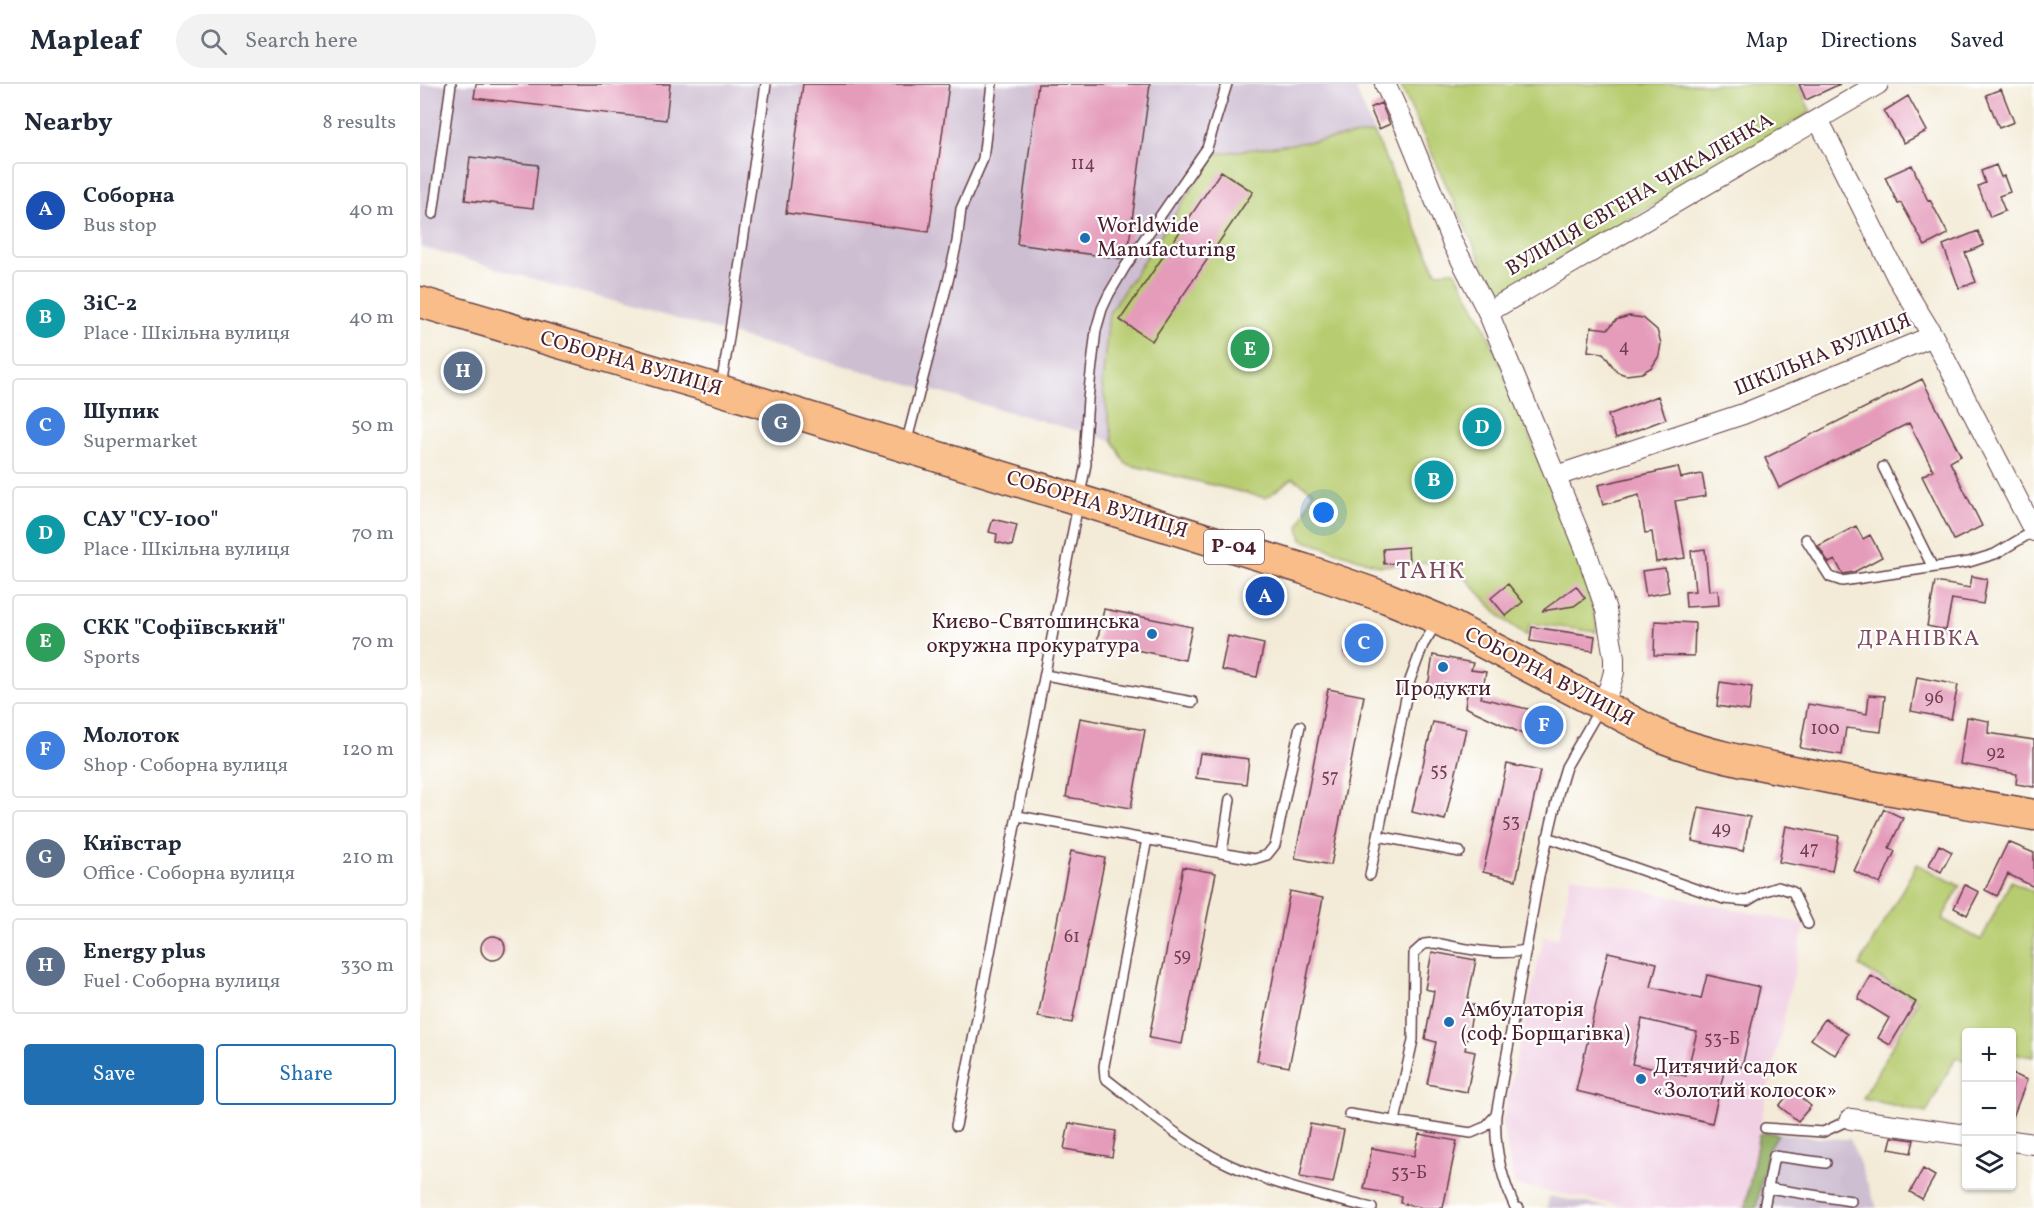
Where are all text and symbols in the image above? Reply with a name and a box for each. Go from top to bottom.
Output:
search box [176,14,596,68]
text: Mapleaf [30,22,140,61]
icon: search [197,25,230,58]
text: Search here [245,26,358,57]
text: Map [1746,27,1788,56]
text: Directions [1821,27,1917,56]
text: Saved [1950,27,2004,56]
text: Nearby [24,105,113,141]
street label: ВУЛИЦЯ ЄВГЕНА ЧИКАЛЕНКА [1501,106,1779,284]
text: 8 results [323,109,396,137]
house number: 114 [1071,152,1095,177]
text: Соборна [83,181,175,212]
text: A [38,196,53,224]
text: 40 m [349,196,394,224]
text: Bus stop [83,212,157,240]
place label: Worldwide Manufacturing [1097,212,1236,265]
marker: Worldwide Manufacturing [1078,231,1092,245]
text: ЗіС-2 [83,289,137,320]
text: B [39,304,52,332]
text: 40 m [349,304,394,332]
street label: ШКІЛЬНА ВУЛИЦЯ [1730,306,1916,404]
text: Place · Шкільна вулиця [83,320,290,348]
street label: СОБОРНА ВУЛИЦЯ [536,324,726,404]
pin: E [1230,326,1270,372]
house number: 4 [1619,335,1629,360]
pin: H [444,348,483,394]
text: Шупик [83,397,159,428]
pin: G [762,400,800,446]
pin: D [1462,404,1502,450]
text: C [39,412,52,440]
text: 50 m [351,412,394,440]
text: Supermarket [83,428,198,456]
pin: B [1414,458,1454,502]
street label: СОБОРНА ВУЛИЦЯ [1003,464,1191,546]
your location [1309,498,1338,527]
text: САУ "СУ-100" [83,505,218,536]
text: D [38,520,53,548]
text: 70 m [351,520,394,548]
road number: Р-04 [1204,530,1264,564]
text: Place · Шкільна вулиця [83,536,290,564]
district label: ТАНК [1396,555,1466,589]
pin: A [1246,574,1284,618]
place label: Києво-Святошинська окружна прокуратура [927,608,1140,661]
text: СКК "Софіївський" [83,613,286,644]
pin: C [1344,620,1384,666]
street label: СОБОРНА ВУЛИЦЯ [1459,620,1639,734]
district label: ДРАНІВКА [1857,624,1981,655]
marker: Києво-Святошинська окружна прокуратура [1145,627,1159,641]
text: E [39,628,52,656]
text: 70 m [351,628,394,656]
text: Sports [83,644,140,672]
marker: Продукти [1436,660,1450,674]
place label: Продукти [1395,675,1491,704]
house number: 96 [1924,686,1944,711]
pin: F [1524,702,1564,748]
house number: 100 [1811,717,1840,742]
text: Молоток [83,721,179,752]
text: F [40,736,51,764]
text: 120 m [342,736,394,764]
house number: 92 [1986,741,2006,766]
text: Shop · Соборна вулиця [83,752,288,780]
house number: 55 [1430,759,1448,784]
house number: 57 [1321,765,1339,790]
house number: 53 [1502,810,1520,835]
house number: 49 [1711,817,1731,842]
text: Київстар [83,829,182,860]
house number: 47 [1799,837,1819,862]
text: G [38,844,53,872]
text: 210 m [342,844,394,872]
text: Office · Соборна вулиця [83,860,295,888]
house number: 61 [1064,925,1080,950]
text: Energy plus [83,937,206,968]
house number: 59 [1173,944,1191,969]
text: H [38,952,53,980]
text: 330 m [340,952,394,980]
text: Fuel · Соборна вулиця [83,968,280,996]
place label: Амбулаторія (соф. Борщагівка) [1461,996,1630,1049]
marker: Амбулаторія (соф. Борщагівка) [1442,1015,1456,1029]
house number: 53-Б [1704,1027,1740,1052]
map controls [1962,1028,2016,1190]
button: + [1962,1028,2016,1082]
button: Save [24,1044,204,1105]
button: Share [216,1044,396,1105]
place label: Дитячий садок «Золотий колосок» [1653,1053,1837,1106]
marker: Дитячий садок «Золотий колосок» [1634,1072,1648,1086]
button: − [1962,1082,2016,1136]
button: layers [1962,1136,2016,1190]
house number: 53-Б [1391,1161,1427,1186]

